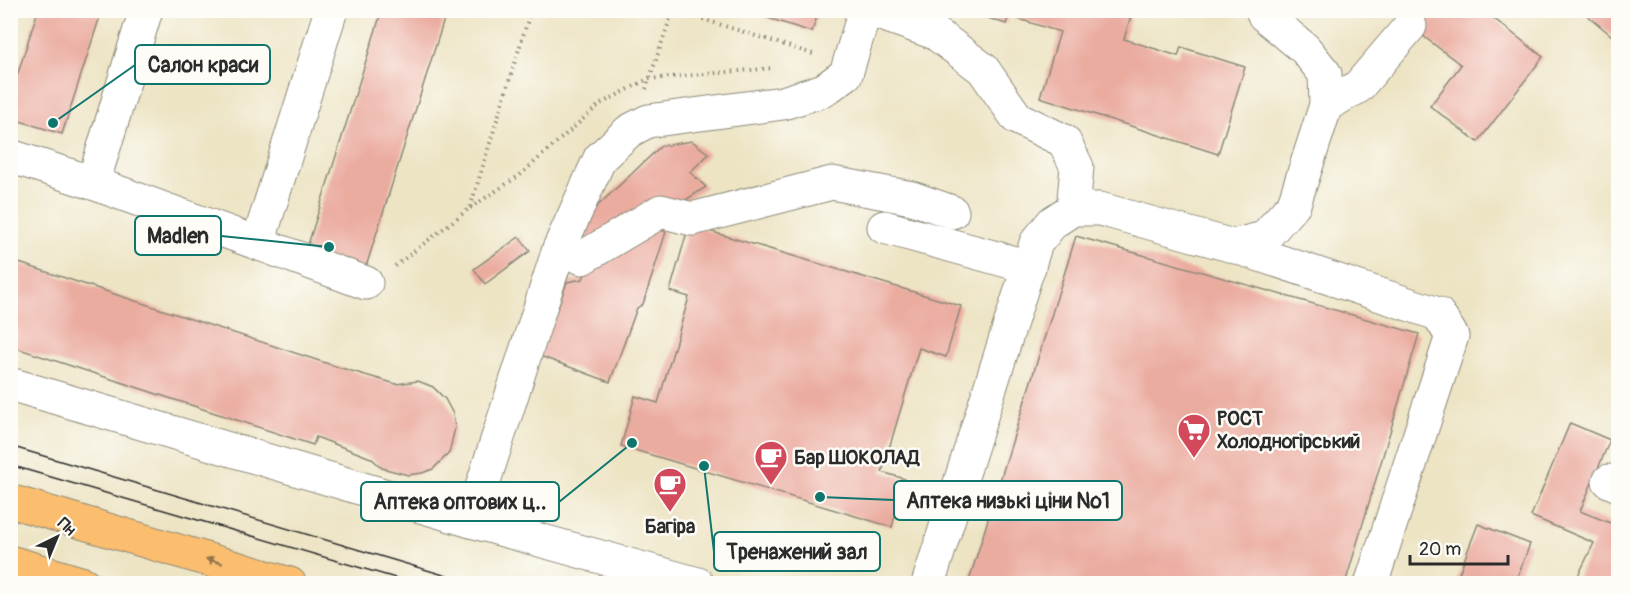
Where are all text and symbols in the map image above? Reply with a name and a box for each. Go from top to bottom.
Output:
callout: Салон краси [135,45,270,84]
text: Салон краси [148,52,259,79]
callout: Madlen [135,216,221,255]
text: Madlen [147,223,209,250]
place label: РОСТ Холодногірський [1217,406,1360,454]
supermarket icon: РОСТ Холодногірський [1176,412,1212,459]
cafe icon: Бар ШОКОЛАД [753,439,789,486]
place label: Бар ШОКОЛАД [794,445,920,470]
cafe icon: Багіра [652,466,688,513]
callout: Аптека низькі ціни №1 [894,481,1122,520]
callout: Аптека оптових ц‥ [361,482,559,521]
text: Аптека низькі ціни №1 [906,488,1110,515]
text: Аптека оптових ц‥ [373,489,547,516]
north arrow [27,507,87,567]
text: Пн [53,513,80,540]
place label: Багіра [645,514,695,539]
scale bar [1410,528,1508,566]
callout: Тренажений зал [714,532,880,571]
text: 20 m [1419,538,1461,561]
text: Тренажений зал [725,539,868,566]
one-way arrow [205,556,223,565]

